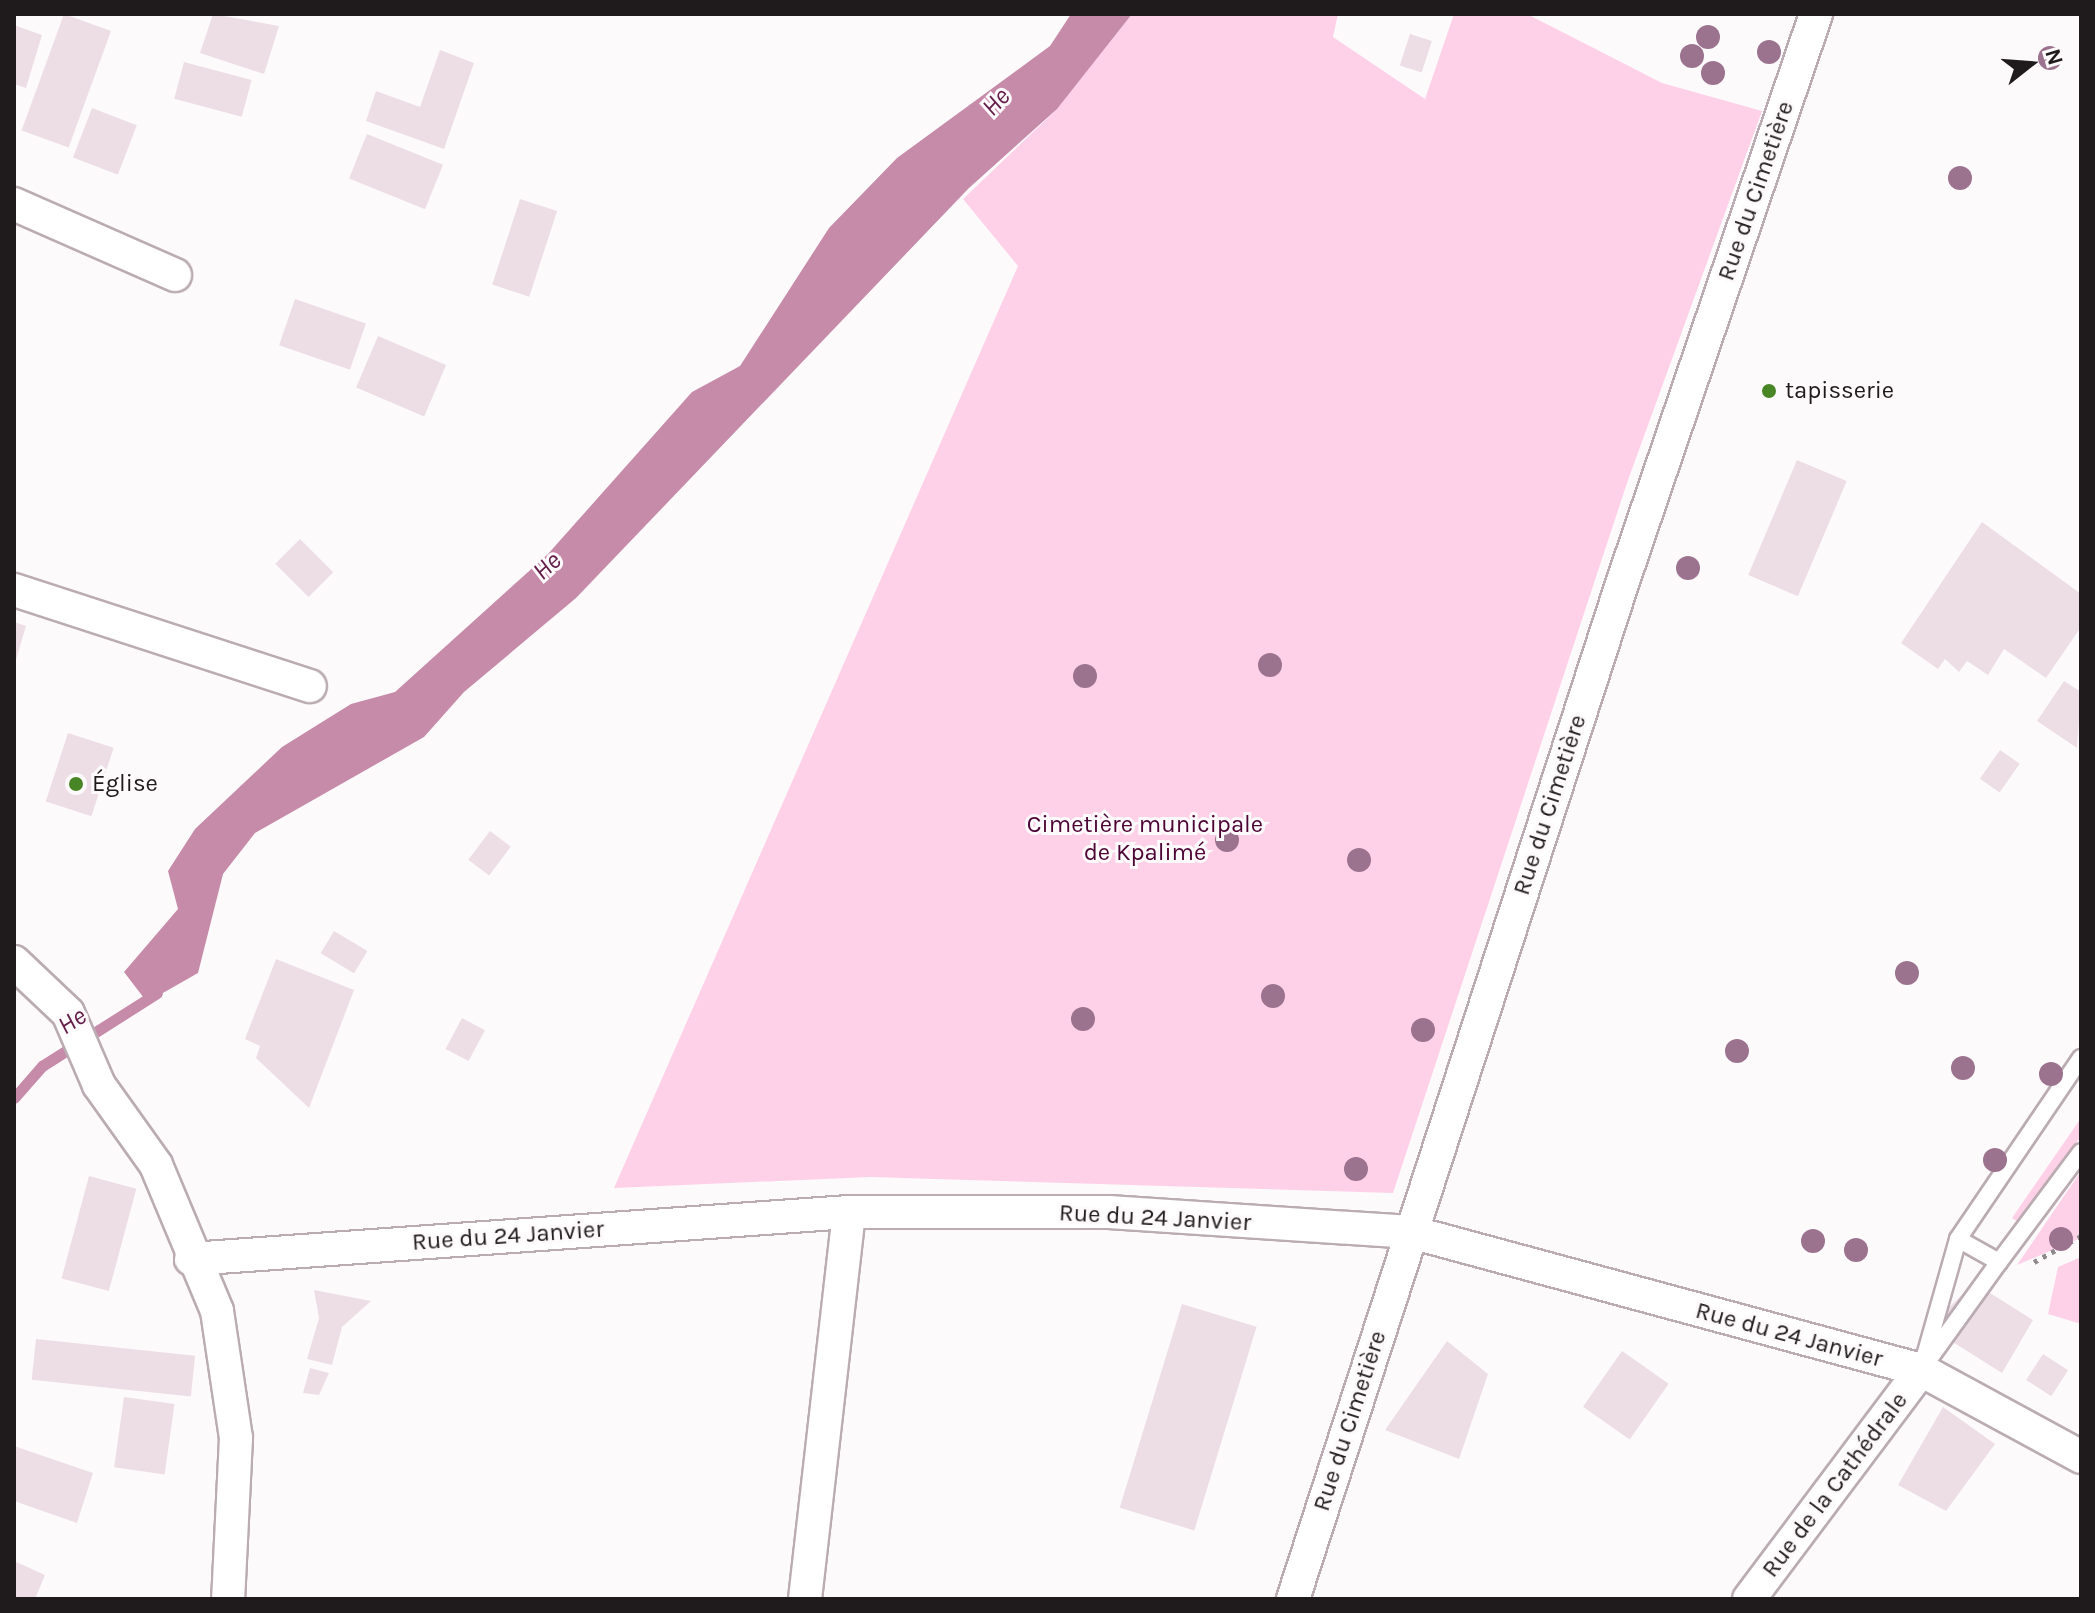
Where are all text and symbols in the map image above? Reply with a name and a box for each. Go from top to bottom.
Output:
north arrow [1991,24,2071,104]
text: N [2039,46,2069,68]
water label: He [975,81,1017,123]
street label: Rue du Cimetière [1712,98,1800,284]
place label: tapisserie [1785,377,1894,405]
marker: tapisserie [1760,382,1778,400]
water label: He [526,545,568,587]
street label: Rue du Cimetière [1507,711,1593,899]
place label: Église [92,770,158,798]
marker: Église [67,775,85,793]
park label: Cimetière municipale de Kpalimé [1027,811,1263,867]
water label: He [52,1000,92,1042]
street label: Rue du 24 Janvier [1058,1199,1252,1237]
street label: Rue du 24 Janvier [411,1215,605,1257]
street label: Rue du 24 Janvier [1692,1296,1886,1374]
street label: Rue du Cimetière [1307,1327,1393,1515]
street label: Rue de la Cathédrale [1756,1387,1914,1583]

